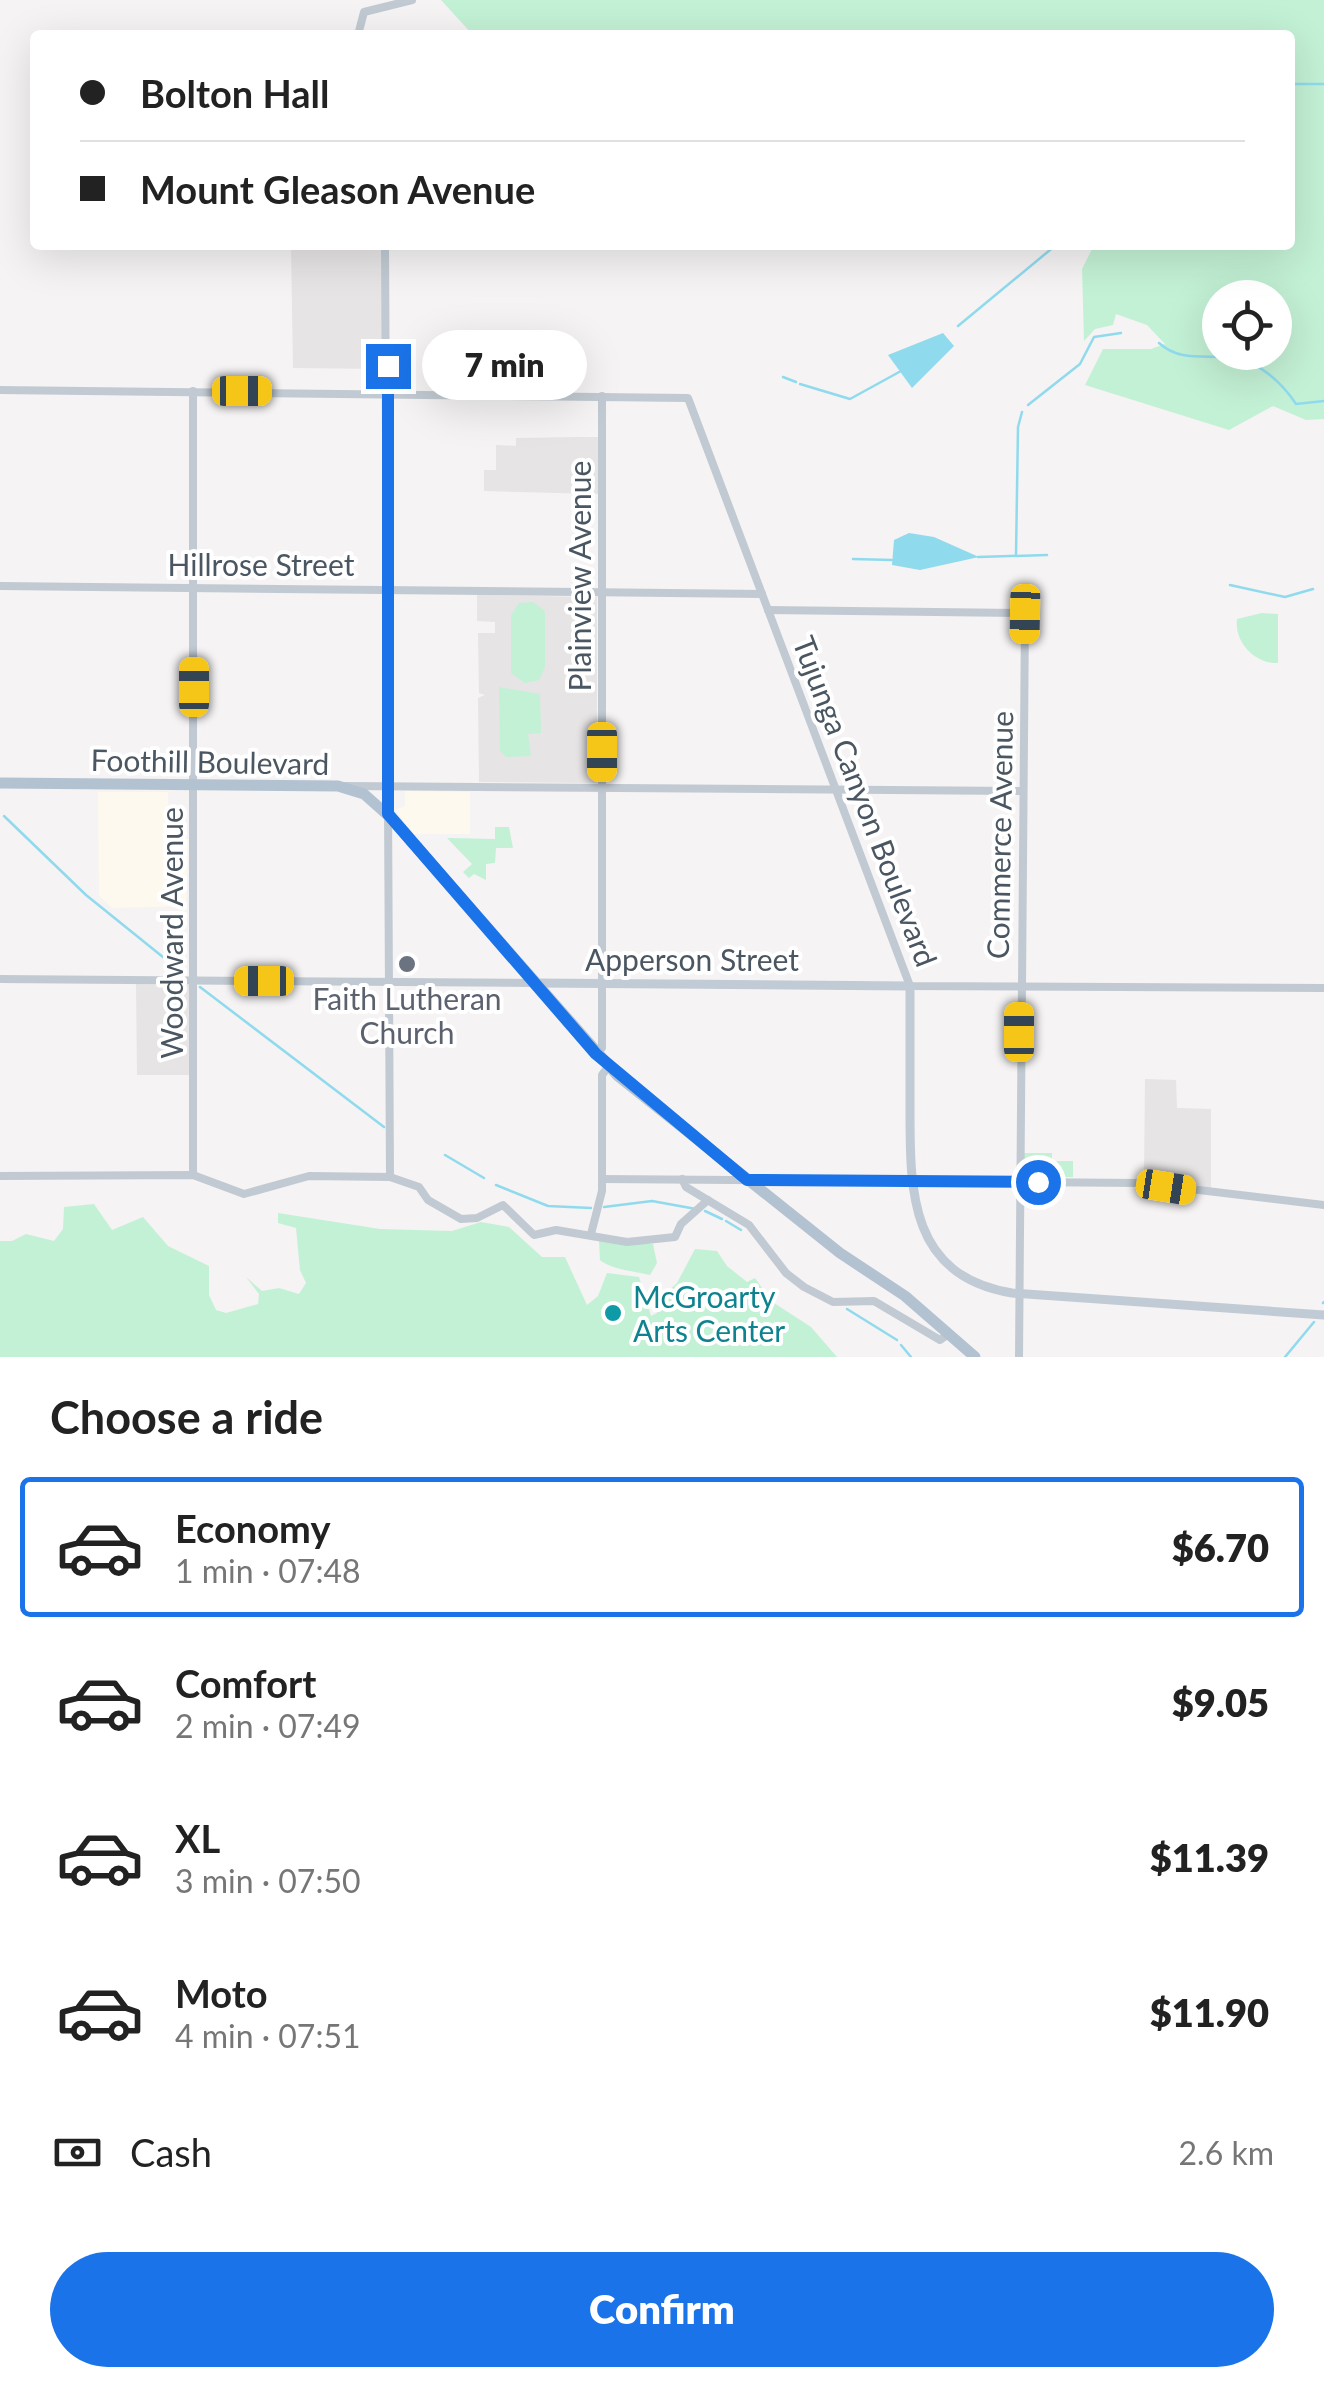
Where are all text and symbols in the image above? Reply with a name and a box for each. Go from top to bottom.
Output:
text: Bolton Hall [140,70,329,116]
text: Mount Gleason Avenue [140,166,535,212]
map controls [1202,280,1292,370]
button: locate [1202,280,1292,370]
callout: 7 min [423,331,588,401]
route end [366,344,411,389]
text: 7 min [465,345,544,384]
car [212,376,272,406]
street label: Plainview Avenue [561,461,597,691]
street label: Hillrose Street [168,546,355,582]
car [1009,584,1041,644]
street label: Tujunga Canyon Boulevard [786,631,946,971]
car [179,657,209,717]
street label: Commerce Avenue [979,711,1019,959]
car [587,722,617,782]
street label: Foothill Boulevard [90,741,330,781]
street label: Woodward Avenue [153,807,189,1059]
street label: Apperson Street [585,941,799,977]
marker: Faith Lutheran Church [396,953,418,975]
car [234,966,294,996]
place label: Faith Lutheran Church [312,980,502,1050]
car [1004,1002,1034,1062]
route start [1016,1160,1061,1205]
car [1134,1167,1198,1207]
place label: McGroarty Arts Center [633,1278,785,1348]
marker: McGroarty Arts Center [602,1302,624,1324]
text: Choose a ride [50,1390,323,1444]
icon: car [55,1502,145,1592]
text: Economy [175,1505,330,1551]
text: $6.70 [1172,1524,1269,1570]
text: 1 min · 07:48 [175,1551,361,1590]
icon: car [55,1657,145,1747]
text: Comfort [175,1660,316,1706]
text: $9.05 [1172,1679,1269,1725]
text: 2 min · 07:49 [175,1706,361,1745]
icon: car [55,1812,145,1902]
text: XL [175,1815,220,1861]
text: $11.39 [1150,1834,1269,1880]
text: 3 min · 07:50 [175,1861,361,1900]
icon: car [55,1967,145,2057]
text: Moto [175,1970,268,2016]
text: $11.90 [1150,1989,1269,2035]
text: 4 min · 07:51 [175,2016,361,2055]
icon: cash [50,2125,105,2180]
text: Cash [130,2129,212,2175]
text: 2.6 km [1179,2133,1274,2172]
button: Confirm [50,2252,1274,2367]

